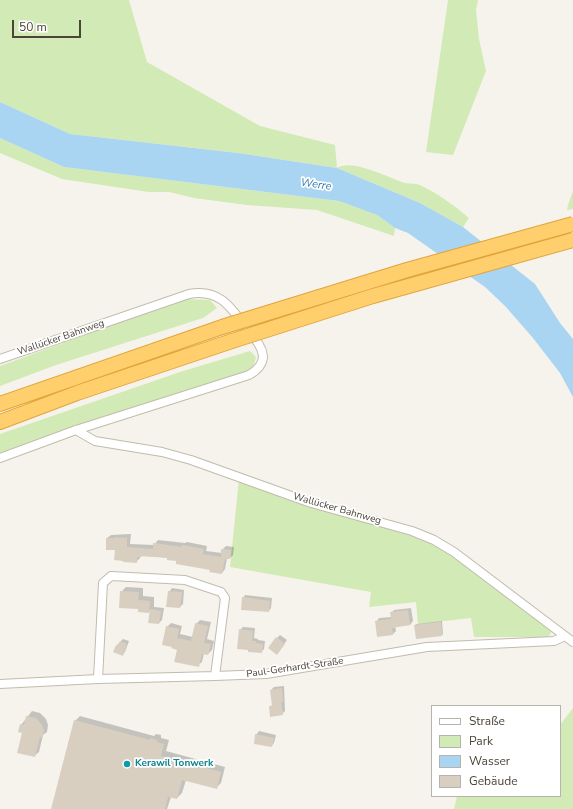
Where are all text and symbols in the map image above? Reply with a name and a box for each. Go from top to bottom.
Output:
scale bar [14,12,83,38]
text: 50 m [19,19,47,35]
water label: Werre [300,176,332,194]
street label: Wallücker Bahnweg [16,317,106,359]
street label: Wallücker Bahnweg [292,491,382,527]
street label: Paul-Gerhardt-Straße [246,655,344,681]
legend [431,705,561,797]
text: Straße [469,713,505,729]
text: Park [469,733,493,749]
text: Wasser [469,753,510,769]
place label: Kerawil Tonwerk [135,758,213,770]
marker: Kerawil Tonwerk [122,759,132,769]
text: Gebäude [469,773,518,789]

